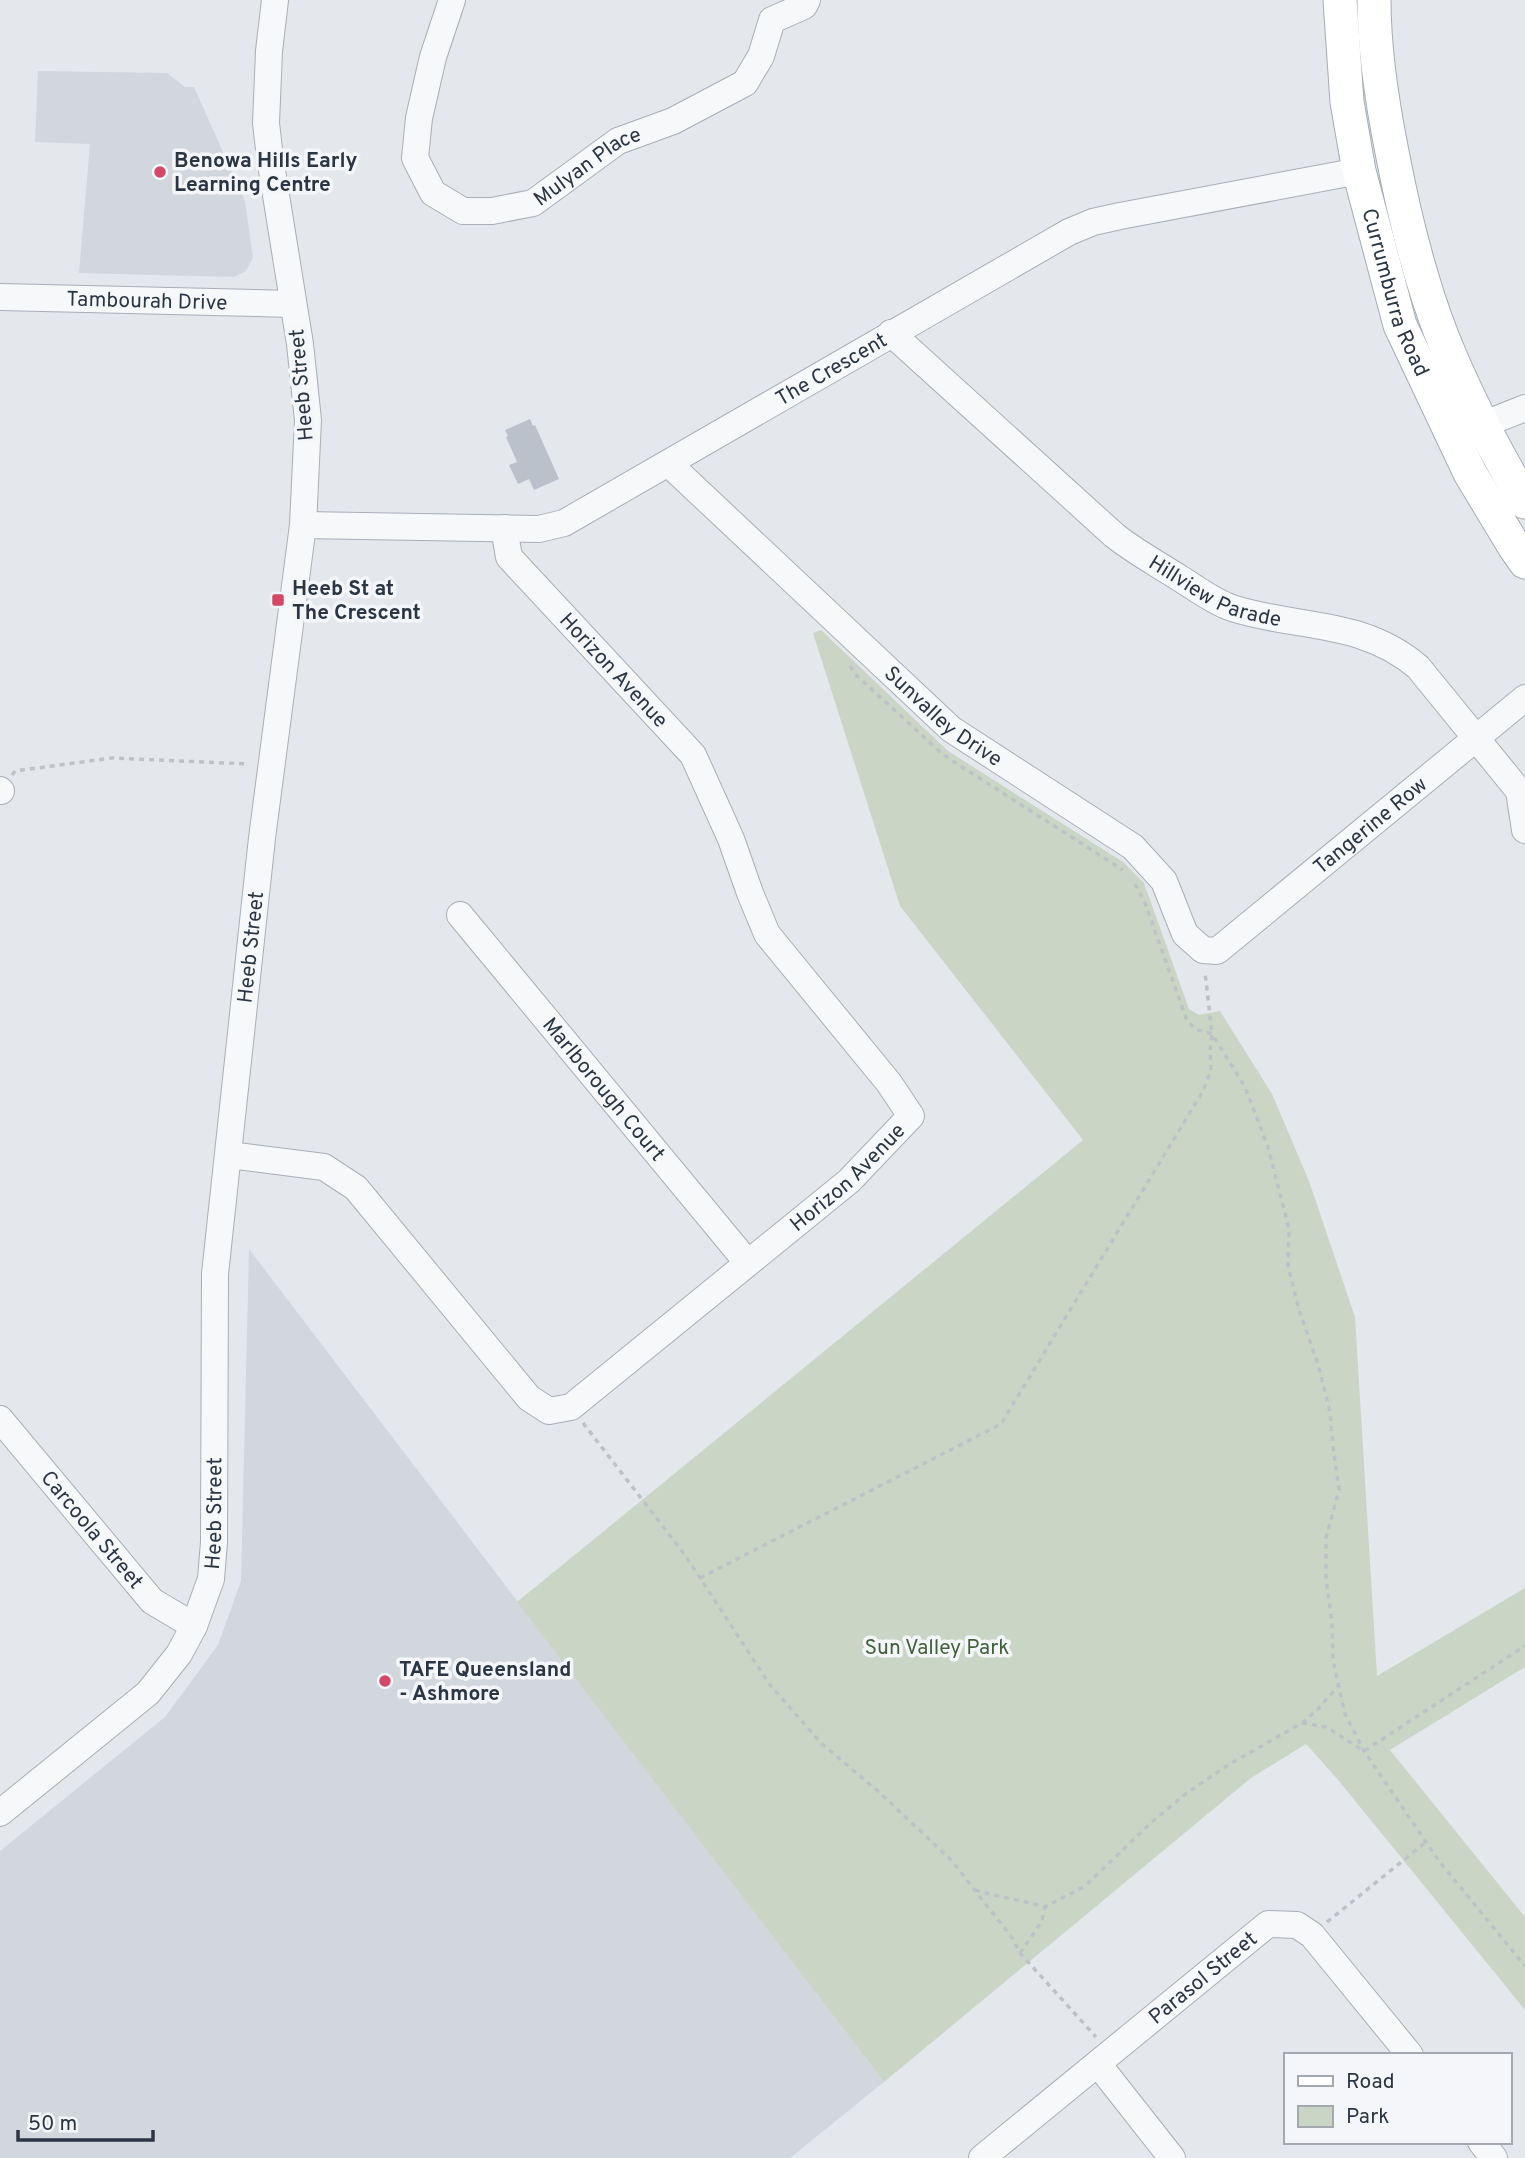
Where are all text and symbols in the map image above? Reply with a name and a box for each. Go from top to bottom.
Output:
street label: Mulyan Place [529,122,645,213]
place label: Benowa Hills Early Learning Centre [174,148,358,199]
marker: Benowa Hills Early Learning Centre [152,164,168,180]
street label: Currumburra Road [1355,205,1434,381]
street label: Tambourah Drive [66,287,228,317]
street label: Heeb Street [284,328,321,442]
street label: The Crescent [771,328,892,413]
street label: Hillview Parade [1143,550,1283,634]
place label: Heeb St at The Crescent [292,576,421,627]
marker: Heeb St at The Crescent [270,592,286,608]
street label: Horizon Avenue [553,608,673,734]
street label: Sunvalley Drive [878,661,1007,774]
street label: Tangerine Row [1309,772,1433,881]
street label: Heeb Street [232,890,271,1005]
street label: Marlborough Court [536,1013,670,1167]
street label: Horizon Avenue [785,1118,912,1238]
street label: Heeb Street [200,1457,229,1571]
street label: Carcoola Street [34,1466,148,1595]
park label: Sun Valley Park [864,1635,1010,1662]
place label: TAFE Queensland - Ashmore [399,1657,571,1708]
marker: TAFE Queensland - Ashmore [377,1673,393,1689]
street label: Parasol Street [1144,1926,1263,2031]
legend [1284,2053,1511,2144]
text: Road [1346,2069,1395,2096]
scale bar [18,2098,152,2142]
text: Park [1346,2104,1389,2131]
text: 50 m [28,2111,77,2138]

